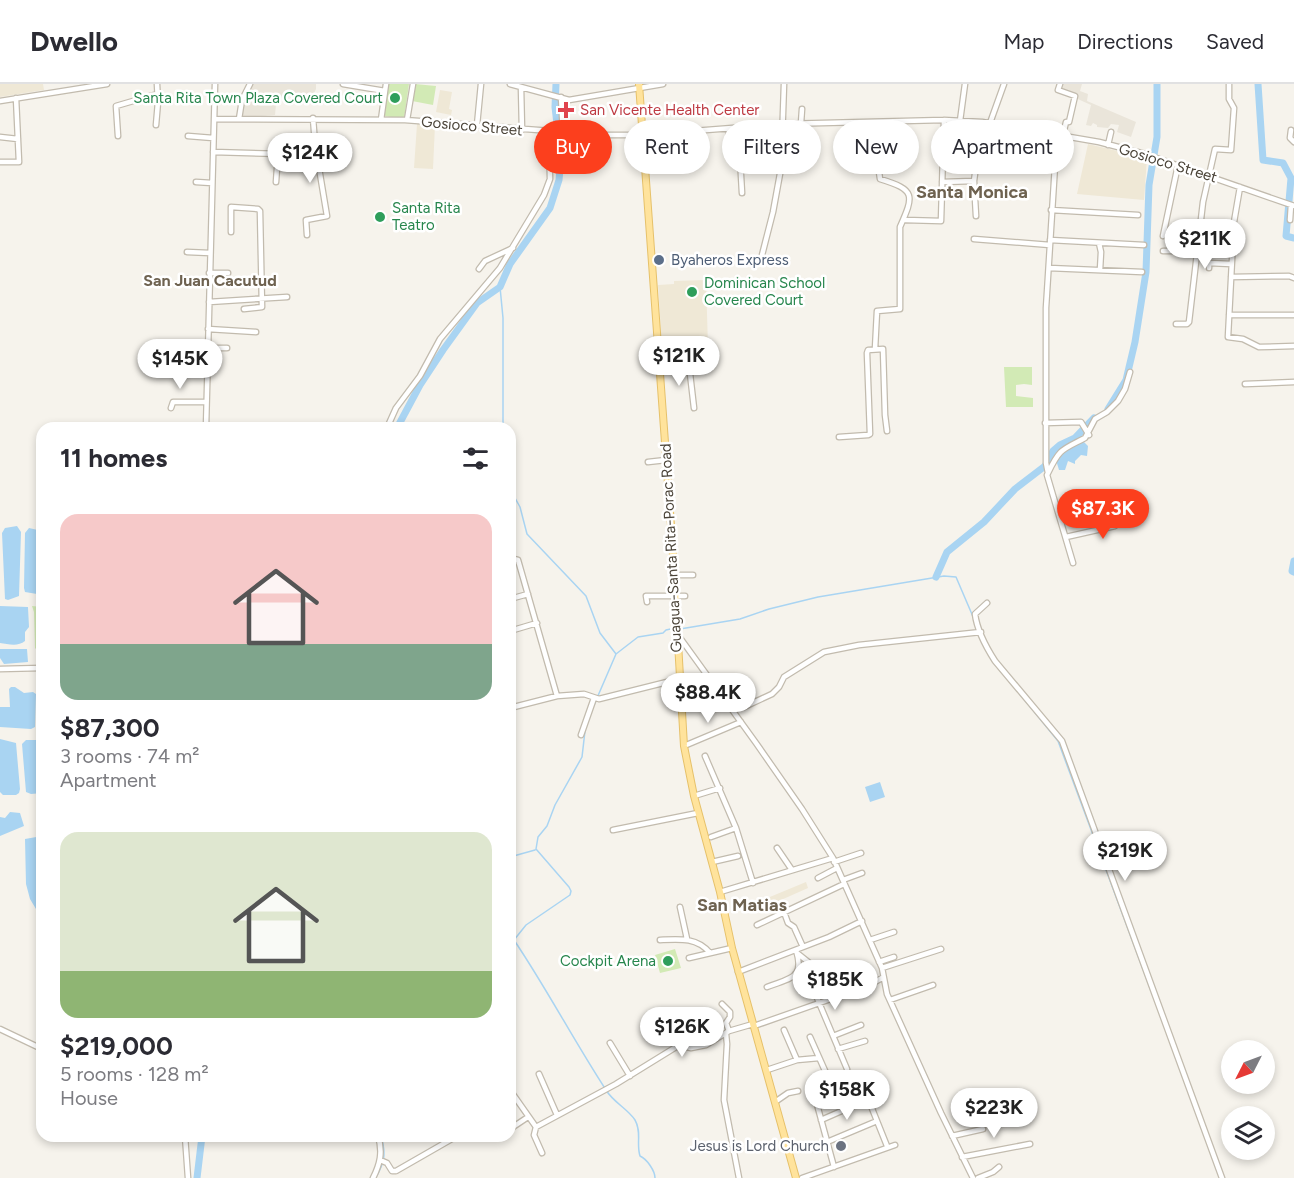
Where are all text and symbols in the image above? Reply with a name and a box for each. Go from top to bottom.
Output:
text: Dwello [30,24,118,58]
text: Map [1003,29,1044,54]
text: Directions [1077,29,1173,54]
text: Saved [1206,29,1264,54]
place label: Santa Rita Town Plaza Covered Court [133,89,383,107]
marker: Santa Rita Town Plaza Covered Court [388,91,402,105]
marker: San Vicente Health Center [557,101,575,119]
place label: San Vicente Health Center [580,101,759,119]
street label: Gosioco Street [421,113,524,139]
chip: Buy [534,120,612,174]
chip: Rent [624,120,710,174]
chip: Filters [722,120,821,174]
chip: New [833,120,919,174]
chip: Apartment [931,120,1074,174]
pin: $124K [268,133,352,184]
text: $124K [281,140,339,164]
street label: Gosioco Street [1117,140,1220,187]
district label: Santa Monica [916,181,1028,203]
place label: Santa Rita Teatro [392,199,460,234]
marker: Santa Rita Teatro [373,210,387,224]
pin: $211K [1163,219,1247,270]
text: $211K [1179,226,1231,250]
place label: Byaheros Express [671,251,789,269]
marker: Byaheros Express [652,253,666,267]
district label: San Juan Cacutud [143,271,277,290]
place label: Dominican School Covered Court [704,274,825,309]
marker: Dominican School Covered Court [685,285,699,299]
pin: $121K [637,336,721,387]
pin: $145K [138,339,222,390]
text: $121K [653,343,705,367]
text: $145K [151,346,209,370]
text: 11 homes [60,442,167,474]
icon: filters [459,442,492,475]
street label: Guagua-Santa Rita-Porac Road [657,443,685,653]
pin: $87.3K [1054,489,1152,540]
text: $87.3K [1071,496,1135,520]
icon: home [222,553,330,661]
pin: $88.4K [659,673,757,724]
text: $88.4K [675,680,741,704]
text: $87,300 [60,712,160,744]
text: 3 rooms · 74 m² [60,744,199,768]
text: Apartment [60,768,157,792]
pin: $219K [1083,831,1167,882]
text: $219K [1097,838,1153,862]
icon: home [222,871,330,979]
district label: San Matias [697,894,788,916]
place label: Cockpit Arena [560,952,656,970]
marker: Cockpit Arena [661,954,675,968]
pin: $185K [793,960,877,1011]
text: $185K [807,967,863,991]
pin: $126K [640,1007,724,1058]
text: $126K [654,1014,710,1038]
text: $219,000 [60,1030,173,1062]
north arrow [1221,1040,1275,1094]
map controls [1221,1040,1275,1160]
text: 5 rooms · 128 m² [60,1062,209,1086]
pin: $158K [805,1070,889,1121]
text: $158K [819,1077,875,1101]
text: House [60,1086,118,1110]
pin: $223K [952,1088,1036,1139]
text: $223K [965,1095,1023,1119]
button: layers [1221,1106,1275,1160]
place label: Jesus is Lord Church [690,1137,829,1155]
marker: Jesus is Lord Church [834,1139,848,1153]

